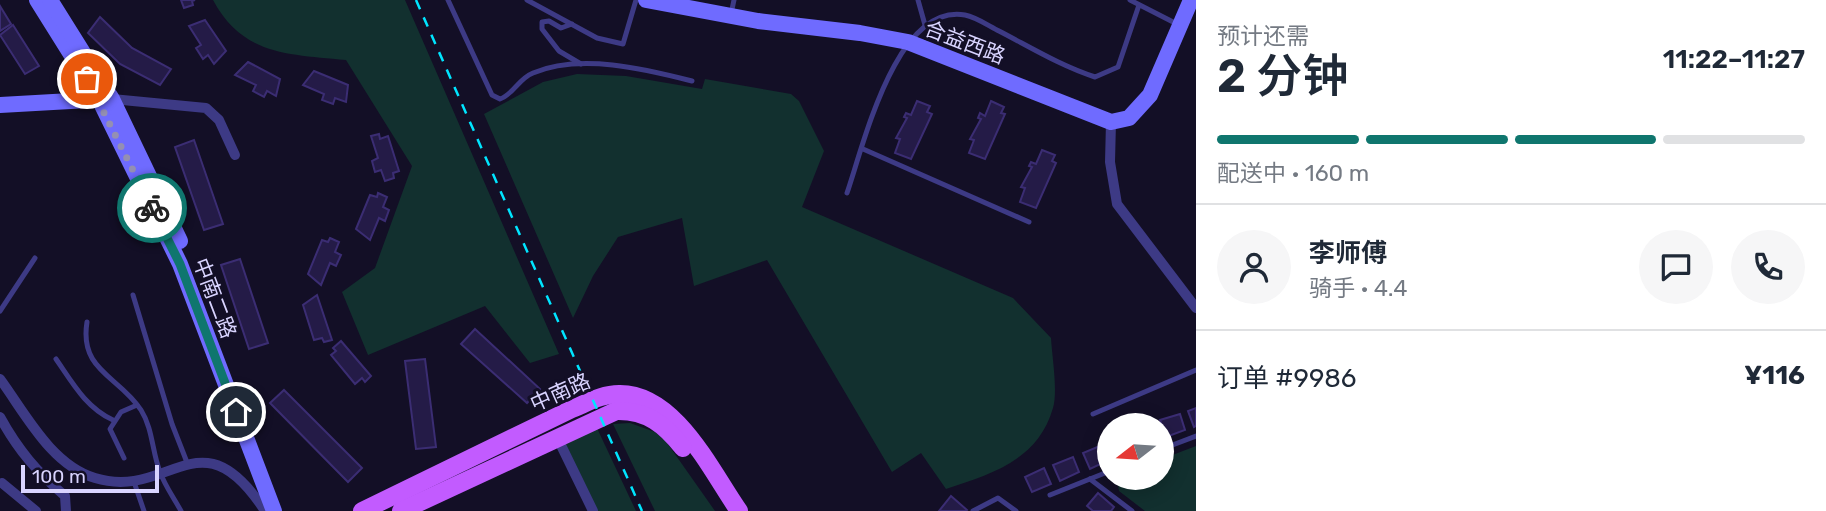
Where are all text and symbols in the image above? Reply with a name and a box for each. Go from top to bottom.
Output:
street label: 合益西路 [921,15,1009,69]
text: 预计还需 [1217,22,1309,50]
text: 11:22–11:27 [1663,44,1805,75]
pin [57,49,117,109]
text: 2 分钟 [1217,49,1348,104]
icon: bag [68,60,106,98]
text: 配送中 · 160 m [1217,159,1369,187]
courier [117,173,187,243]
icon: bike [133,189,171,227]
button: person [1217,230,1291,304]
button: chat [1639,230,1713,304]
button: phone [1731,230,1805,304]
text: 李师傅 [1309,238,1387,269]
street label: 中南二路 [188,254,242,342]
text: 骑手 · 4.4 [1309,274,1408,302]
text: ¥116 [1744,360,1805,391]
text: 订单 #9986 [1217,363,1357,394]
street label: 中南路 [526,368,594,416]
pin [206,382,266,442]
icon: home [217,393,255,431]
north arrow [1097,413,1174,490]
map controls [1097,413,1174,490]
scale bar [21,462,159,494]
text: 100 m [32,465,86,488]

